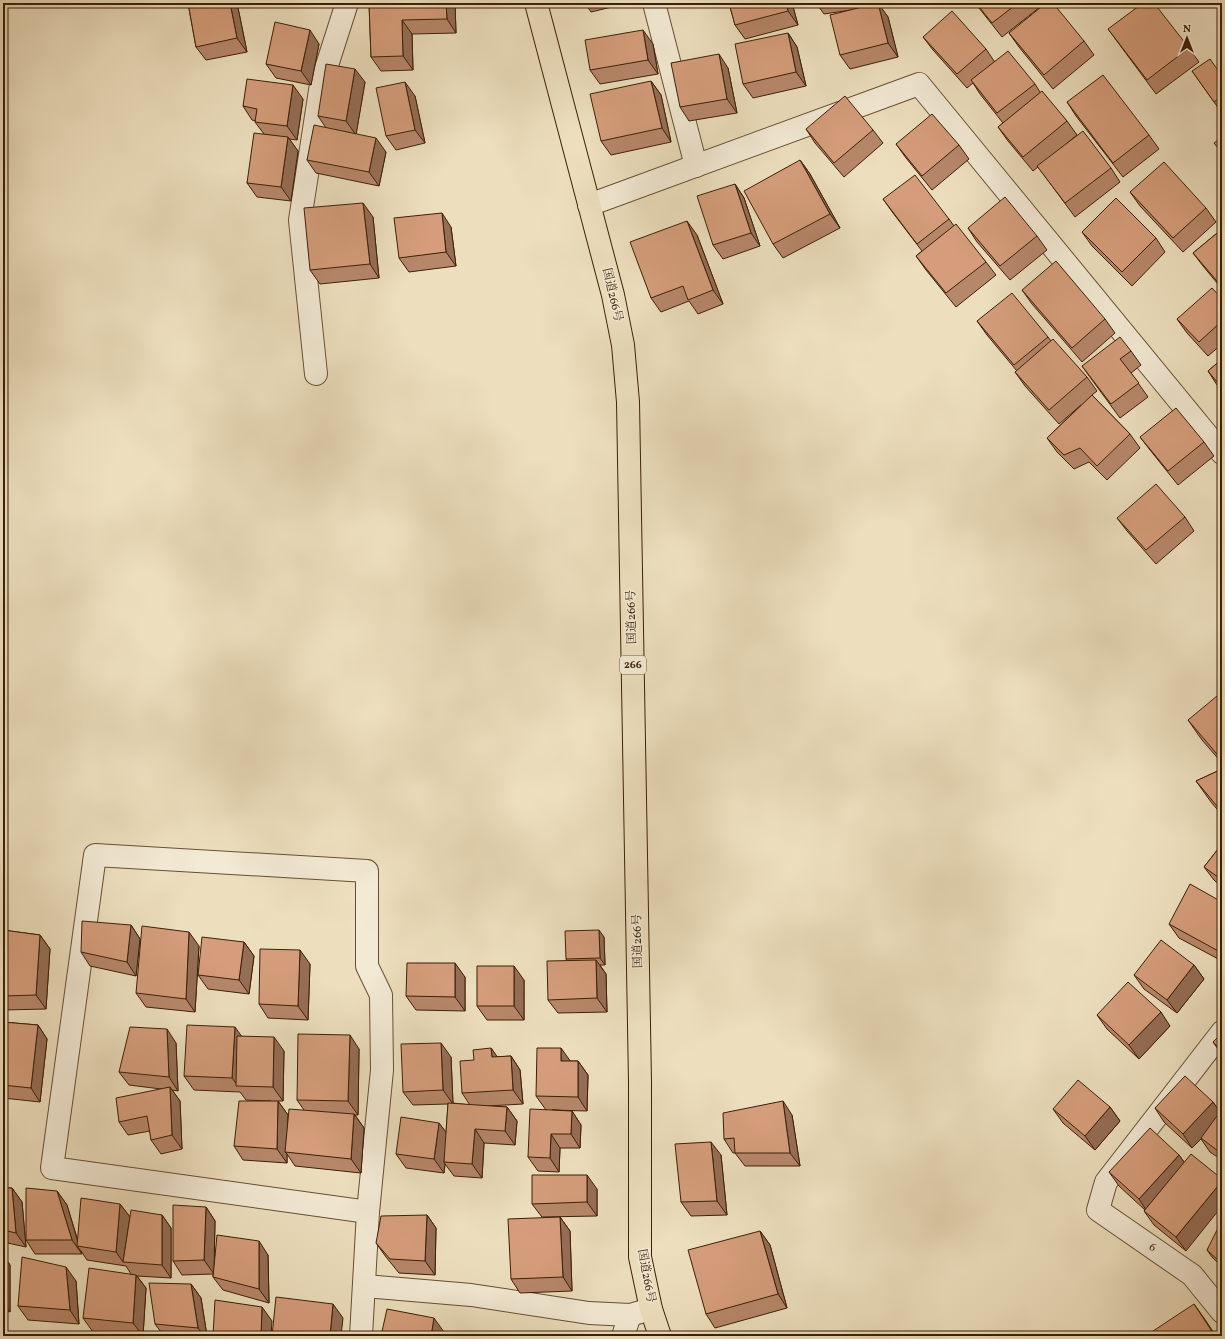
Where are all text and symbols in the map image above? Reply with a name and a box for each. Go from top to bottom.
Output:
north arrow [1167,18,1207,58]
text: N [1183,22,1191,37]
street label: 国道266号 [598,267,626,323]
street label: 国道266号 [624,590,640,644]
road number: 266 [620,656,646,674]
street label: 国道266号 [630,914,646,968]
street label: 6 [1145,1239,1160,1256]
street label: 国道266号 [633,1248,659,1304]

